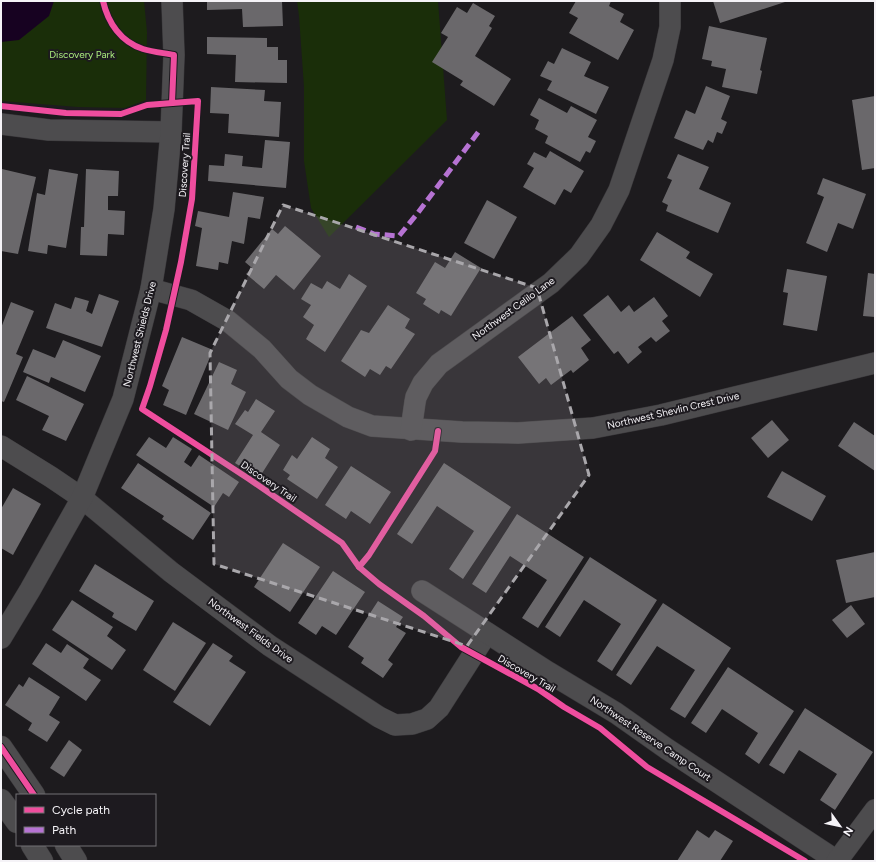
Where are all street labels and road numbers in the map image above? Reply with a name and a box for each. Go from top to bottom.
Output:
street label: Discovery Trail [176,132,193,198]
street label: Northwest Celilo Lane [469,274,558,343]
street label: Northwest Shields Drive [120,280,159,388]
street label: Northwest Shevlin Crest Drive [606,389,741,432]
street label: Discovery Trail [238,458,299,505]
street label: Northwest Fields Drive [206,595,296,666]
street label: Discovery Trail [496,652,558,695]
street label: Northwest Reserve Camp Court [588,693,714,784]

